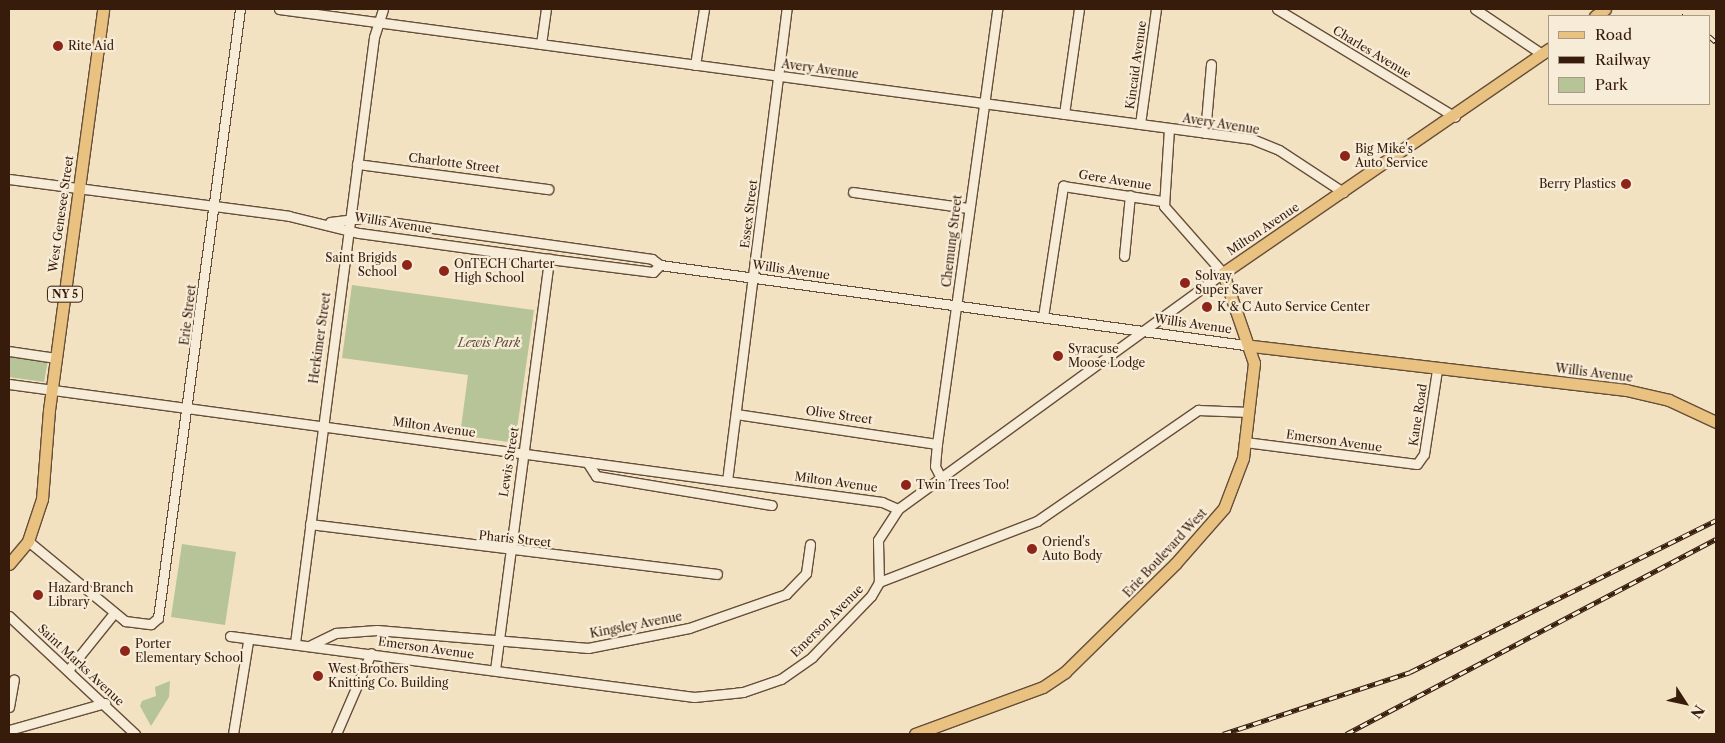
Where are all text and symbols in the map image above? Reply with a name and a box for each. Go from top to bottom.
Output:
legend [1548,15,1710,105]
street label: Kincaid Avenue [1123,19,1149,111]
street label: Charles Avenue [1330,23,1414,81]
text: Road [1595,25,1632,44]
place label: Rite Aid [68,39,114,53]
marker: Rite Aid [52,40,64,52]
text: Railway [1595,50,1651,69]
street label: Avery Avenue [780,56,860,82]
text: Park [1595,75,1628,94]
street label: Avery Avenue [1181,111,1261,137]
place label: Big Mike's Auto Service [1355,142,1428,170]
street label: Charlotte Street [408,150,500,176]
marker: Big Mike's Auto Service [1339,150,1351,162]
street label: West Genesee Street [46,155,76,273]
street label: Gere Avenue [1077,167,1153,193]
place label: Berry Plastics [1539,177,1616,191]
marker: Berry Plastics [1620,178,1632,190]
street label: Essex Street [738,179,760,249]
street label: Chemung Street [939,194,965,288]
street label: Milton Avenue [1224,199,1302,259]
street label: Willis Avenue [353,210,433,236]
place label: Saint Brigids School [325,251,397,279]
place label: OnTECH Charter High School [454,257,555,285]
street label: Willis Avenue [751,257,831,283]
marker: Saint Brigids School [401,259,413,271]
marker: OnTECH Charter High School [438,265,450,277]
place label: Solvay Super Saver [1195,269,1263,297]
marker: Solvay Super Saver [1179,277,1191,289]
street label: Erie Street [177,284,199,346]
road number: NY 5 [46,286,84,302]
street label: Herkimer Street [306,291,334,385]
place label: K & C Auto Service Center [1217,300,1371,314]
marker: K & C Auto Service Center [1201,301,1213,313]
street label: Willis Avenue [1153,311,1233,337]
park label: Lewis Park [458,336,520,350]
place label: Syracuse Moose Lodge [1068,342,1145,370]
marker: Syracuse Moose Lodge [1052,350,1064,362]
street label: Willis Avenue [1554,361,1634,385]
street label: Kane Road [1406,383,1430,447]
street label: Olive Street [805,403,873,427]
street label: Milton Avenue [391,414,477,440]
street label: Lewis Street [496,426,522,498]
street label: Emerson Avenue [1285,427,1383,455]
street label: Milton Avenue [793,469,879,495]
place label: Twin Trees Too! [916,478,1010,492]
marker: Twin Trees Too! [900,479,912,491]
street label: Erie Boulevard West [1120,506,1210,600]
street label: Pharis Street [478,528,552,550]
place label: Oriend's Auto Body [1042,535,1103,563]
marker: Oriend's Auto Body [1026,543,1038,555]
place label: Hazard Branch Library [48,581,133,609]
street label: Emerson Avenue [788,582,866,660]
marker: Hazard Branch Library [32,589,44,601]
street label: Kingsley Avenue [588,609,684,641]
street label: Saint Marks Avenue [35,621,127,709]
street label: Emerson Avenue [377,634,475,662]
place label: Porter Elementary School [135,637,244,665]
marker: Porter Elementary School [119,645,131,657]
place label: West Brothers Knitting Co. Building [328,662,448,690]
marker: West Brothers Knitting Co. Building [312,670,324,682]
north arrow [1660,678,1710,728]
text: N [1686,701,1708,722]

